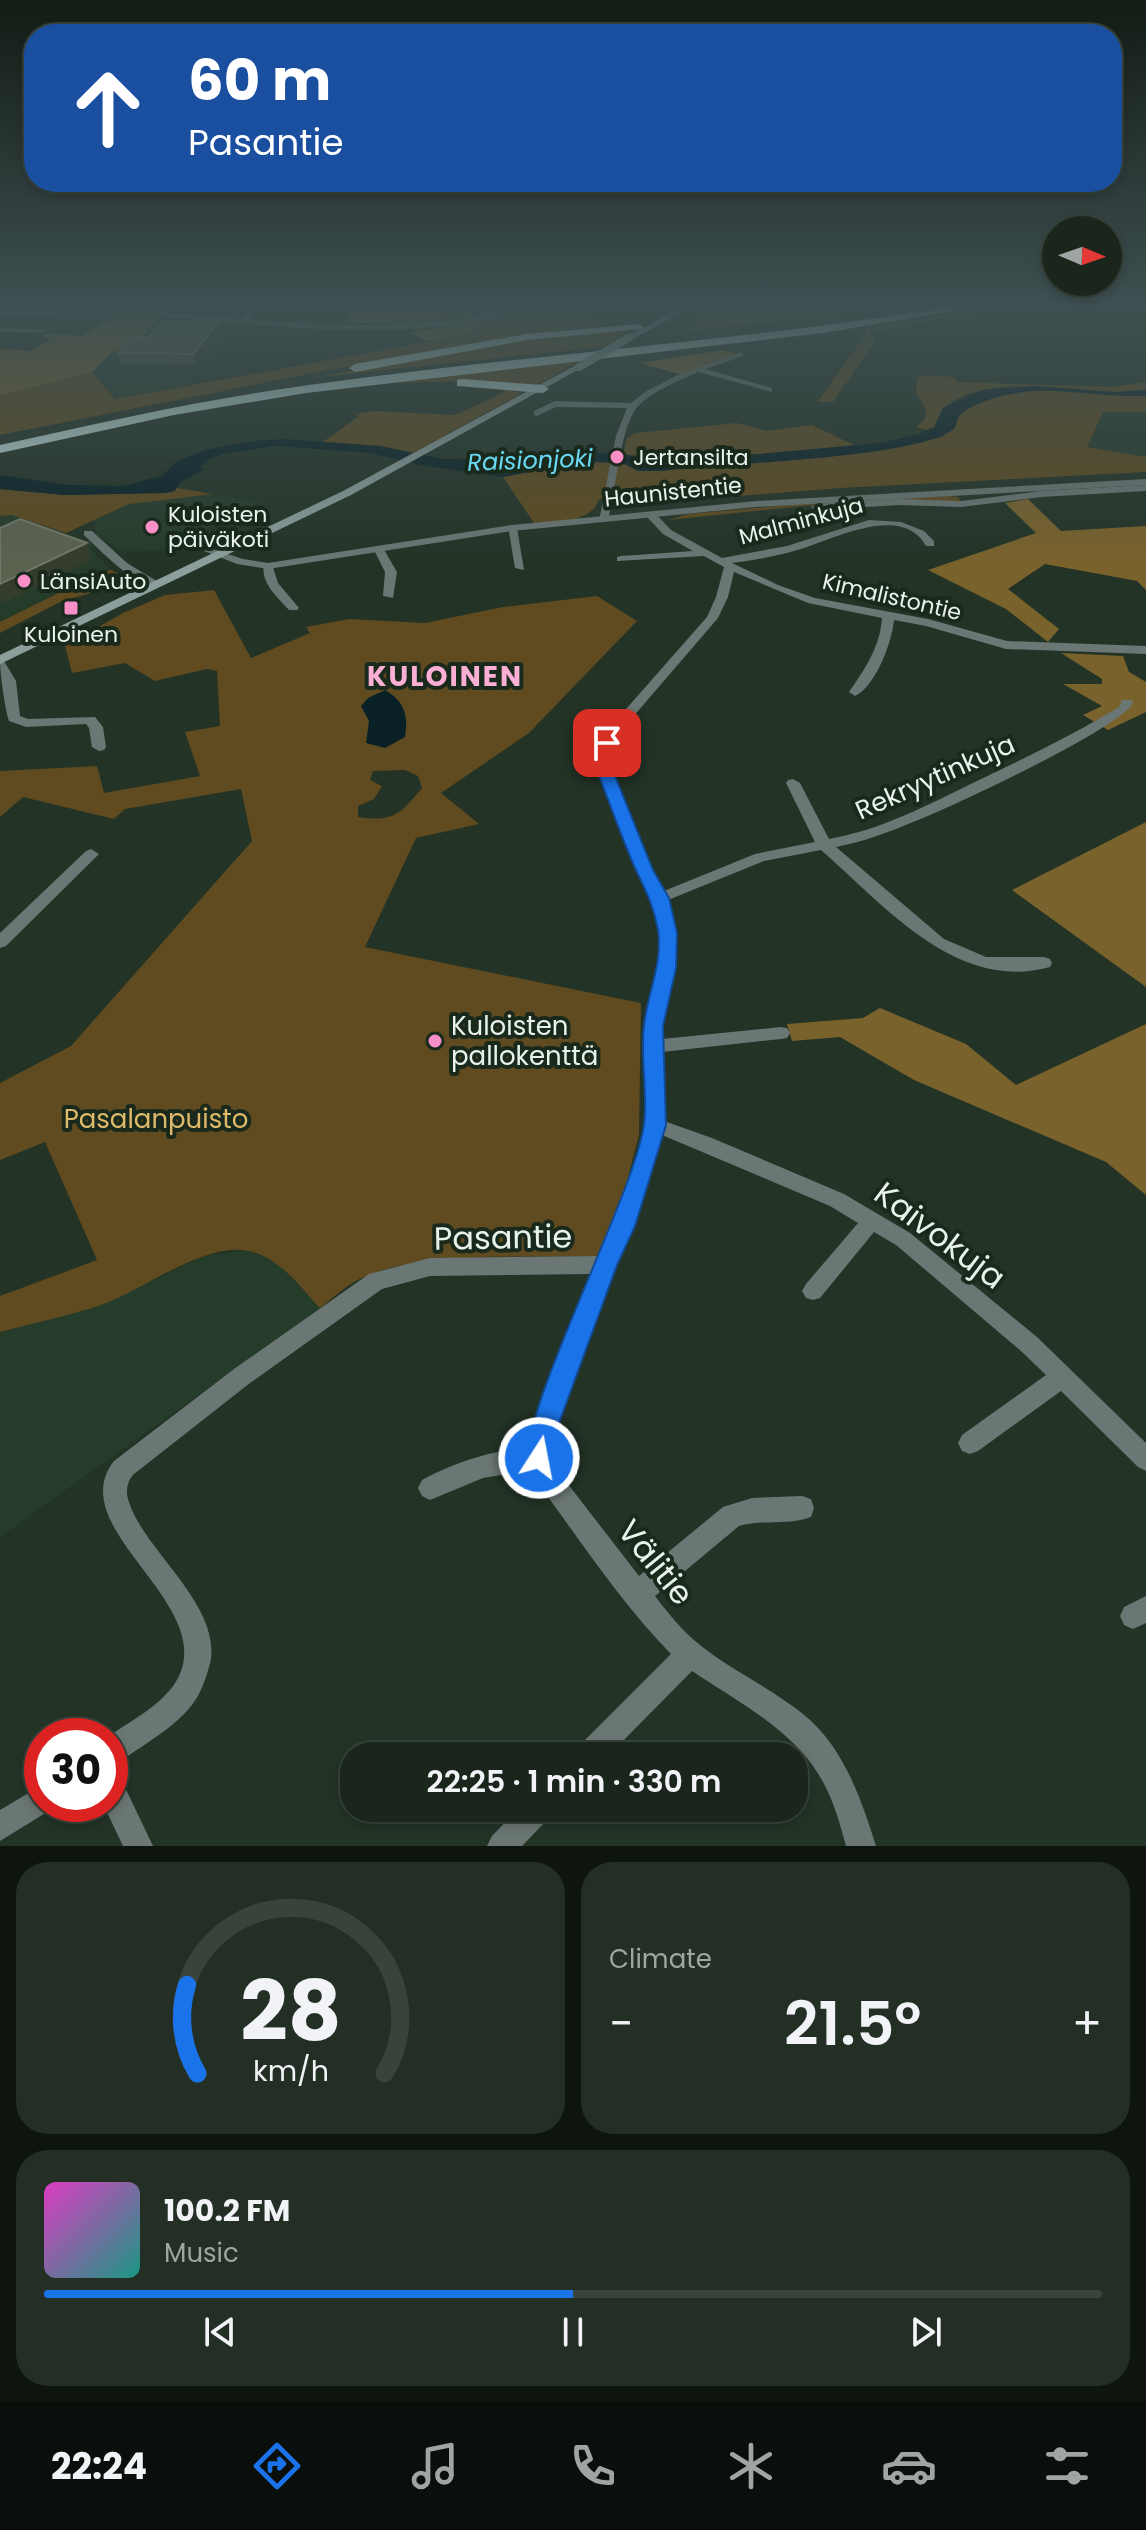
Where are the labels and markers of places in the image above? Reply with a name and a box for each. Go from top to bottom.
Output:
place label: Jertansilta [633,442,749,473]
marker: Jertansilta [608,448,626,466]
place label: Kuloisten päiväkoti [168,499,269,555]
marker: Kuloisten päiväkoti [143,518,161,536]
place label: LänsiAuto [40,566,146,597]
marker: LänsiAuto [15,572,33,590]
marker: Kuloinen [62,599,80,617]
place label: Kuloinen [24,619,118,650]
pin [573,709,641,777]
place label: Kuloisten pallokenttä [451,1008,598,1074]
marker: Kuloisten pallokenttä [426,1032,444,1050]

